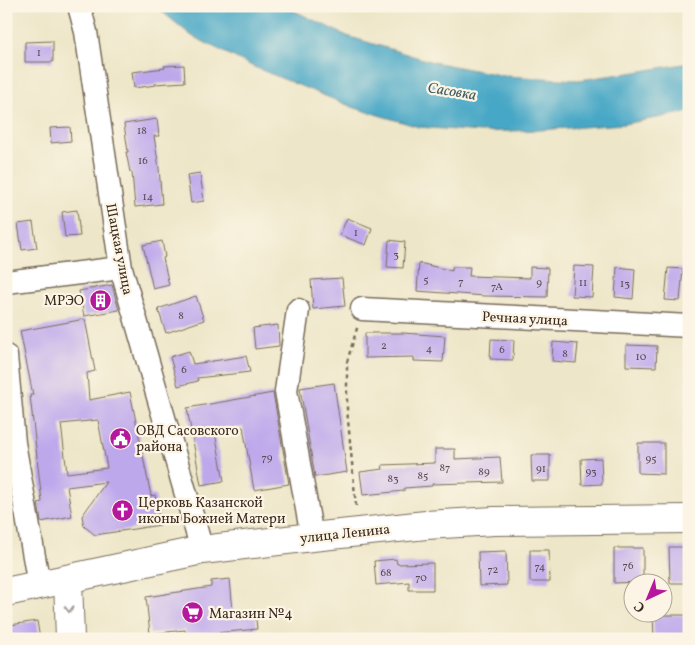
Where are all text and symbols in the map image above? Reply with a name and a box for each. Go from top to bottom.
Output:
house number: 1 [37,46,41,61]
water label: Сасовка [426,78,478,107]
house number: 18 [137,124,147,139]
house number: 16 [138,154,148,169]
house number: 14 [143,190,154,205]
street label: Шацкая улица [100,202,137,297]
house number: 1 [354,226,358,241]
house number: 3 [393,248,399,263]
house number: 5 [423,273,429,288]
house number: 7 [458,275,464,290]
house number: 9 [536,276,542,291]
house number: 11 [579,276,587,291]
house number: 13 [620,277,630,292]
house number: 7А [491,280,503,295]
building icon: МРЭО [88,288,112,312]
place label: МРЭО [44,292,84,311]
street label: Речная улица [481,308,568,331]
house number: 8 [178,309,184,324]
house number: 2 [381,339,387,354]
house number: 4 [426,342,433,357]
house number: 6 [499,343,505,358]
house number: 8 [562,347,568,362]
house number: 10 [636,350,647,365]
house number: 6 [181,363,187,378]
place label: ОВД Сасовского района [136,422,239,457]
public building icon: ОВД Сасовского района [108,426,132,450]
house number: 79 [262,451,273,466]
house number: 95 [646,452,656,467]
house number: 87 [440,461,450,476]
house number: 91 [536,462,546,477]
house number: 89 [478,465,490,480]
house number: 93 [585,465,597,480]
house number: 85 [418,469,428,484]
house number: 83 [387,472,399,487]
place label: Церковь Казанской иконы Божией Матери [138,494,286,529]
church icon: Церковь Казанской иконы Божией Матери [110,498,134,522]
street label: улица Ленина [299,520,391,549]
house number: 76 [623,559,634,574]
house number: 74 [535,560,546,575]
house number: 72 [487,563,499,578]
house number: 68 [380,566,392,581]
house number: 70 [415,571,427,586]
north arrow [622,572,672,622]
text: С [630,596,650,616]
supermarket icon: Магазин №4 [181,601,205,625]
place label: Магазин №4 [209,605,293,624]
one-way arrow [64,606,74,613]

